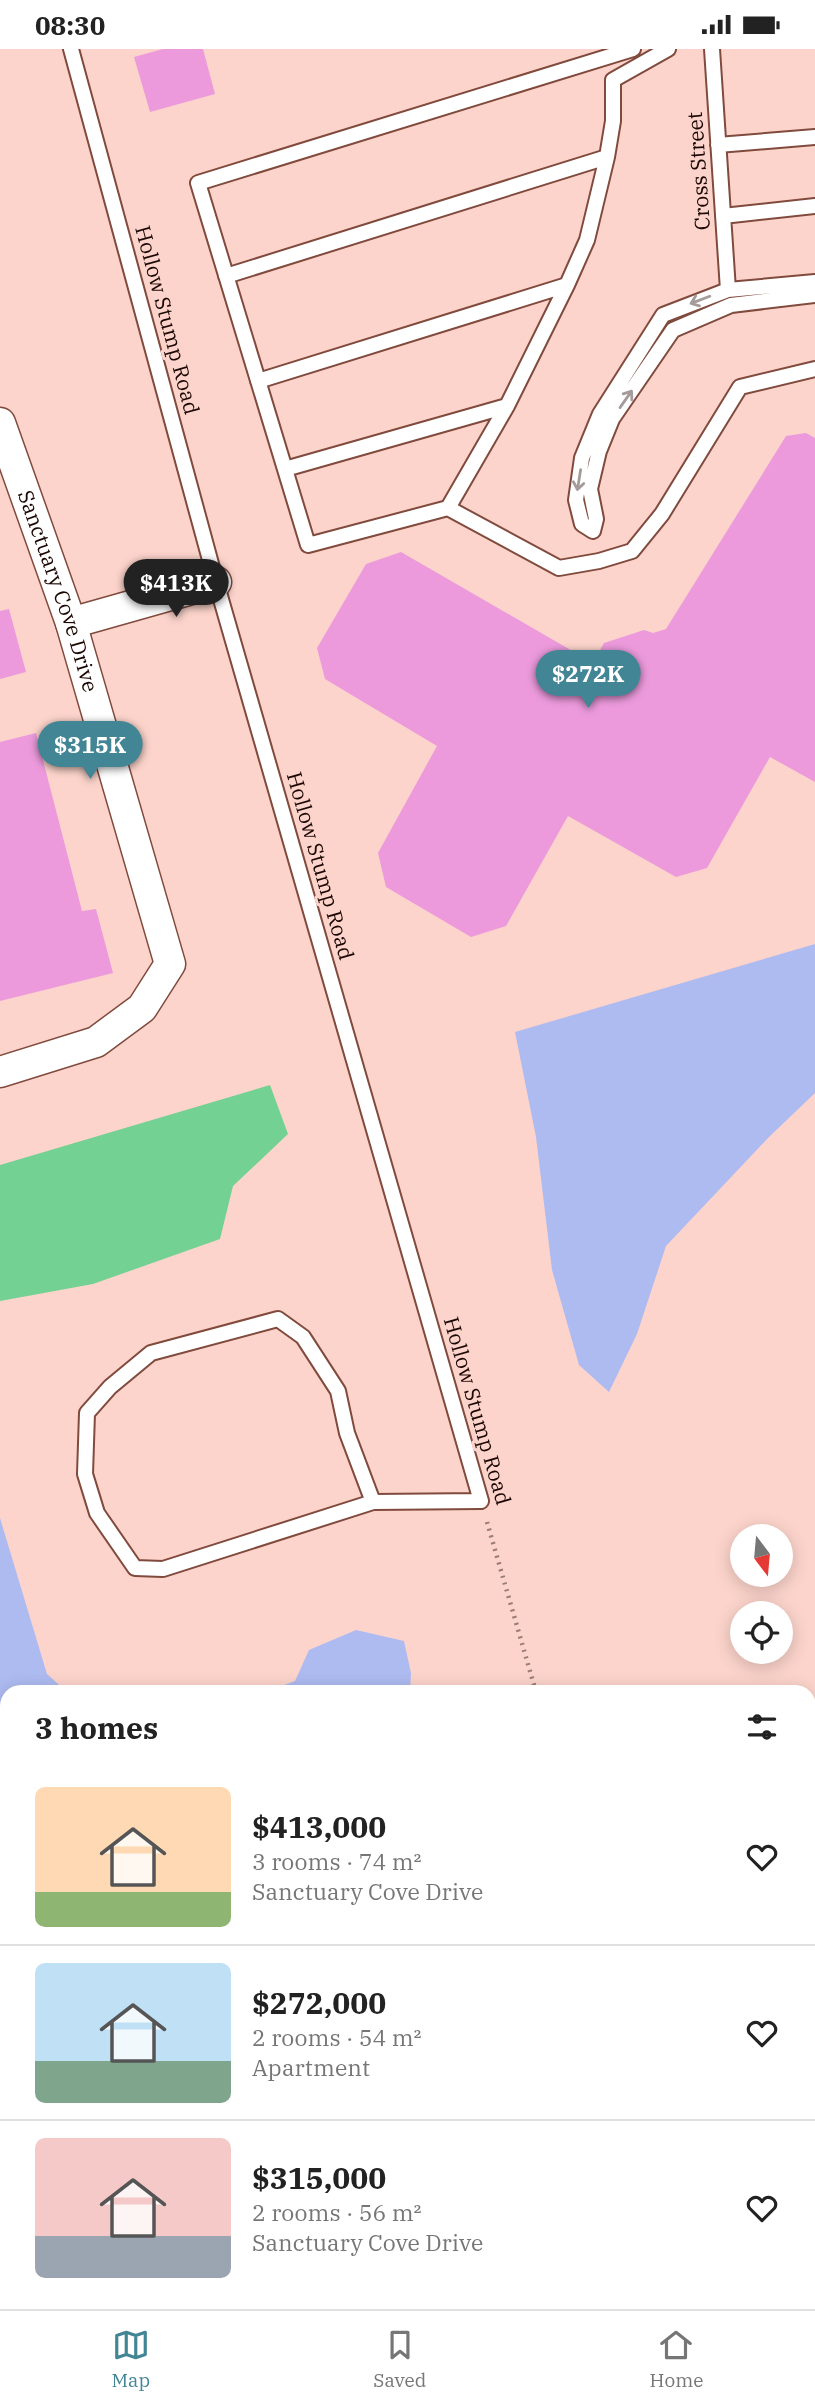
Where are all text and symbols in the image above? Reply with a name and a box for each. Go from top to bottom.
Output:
text: 08:30 [35,8,105,42]
street label: Cross Street [680,111,716,231]
street label: Hollow Stump Road [129,222,207,418]
one-way arrow [690,295,712,308]
one-way arrow [619,389,633,409]
one-way arrow [572,468,585,491]
street label: Sanctuary Cove Drive [12,486,105,695]
pin: $413K [127,559,225,619]
text: $413K [140,567,212,597]
pin: $272K [539,651,637,710]
text: $272K [552,658,624,688]
pin: $315K [41,721,139,781]
text: $315K [54,729,126,759]
street label: Hollow Stump Road [281,768,361,963]
street label: Hollow Stump Road [438,1313,518,1508]
north arrow [730,1524,793,1587]
map controls [730,1524,793,1664]
button: locate [730,1601,793,1664]
text: 3 homes [35,1708,158,1747]
icon: filters [743,1708,781,1746]
text: $413,000 [252,1807,386,1846]
icon: home [91,1815,175,1899]
icon: heart [743,1838,781,1876]
text: 3 rooms · 74 m² [252,1846,422,1876]
text: Sanctuary Cove Drive [252,1876,483,1906]
text: $272,000 [252,1983,386,2022]
icon: home [91,1991,175,2075]
icon: heart [743,2014,781,2052]
text: 2 rooms · 54 m² [252,2022,422,2052]
text: Apartment [252,2052,370,2082]
text: $315,000 [252,2158,386,2197]
icon: home [91,2166,175,2250]
icon: heart [743,2189,781,2227]
text: 2 rooms · 56 m² [252,2197,422,2227]
text: Sanctuary Cove Drive [252,2227,483,2257]
tab: Map [112,2326,150,2392]
tab: Saved [373,2326,426,2392]
tab: Home [649,2326,703,2392]

